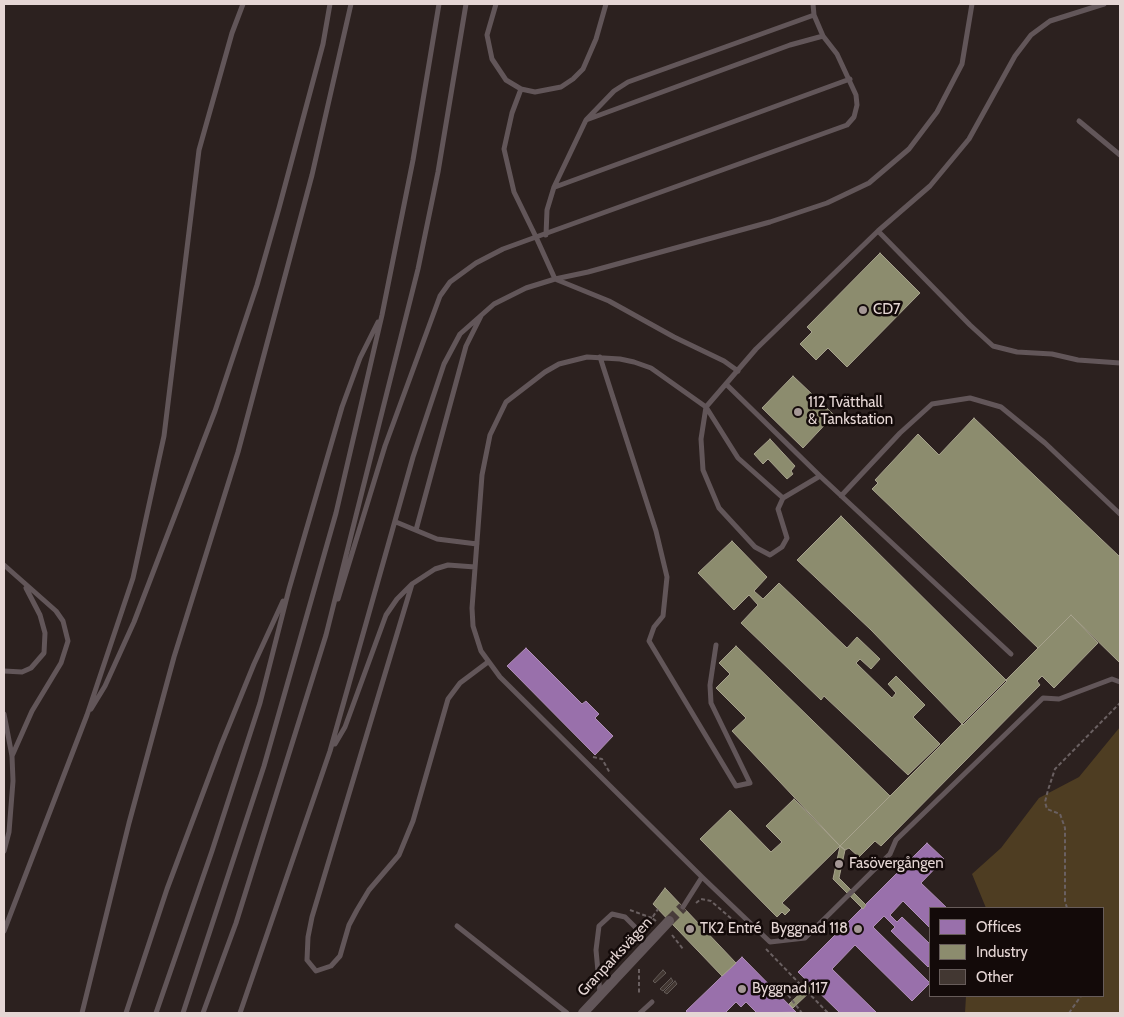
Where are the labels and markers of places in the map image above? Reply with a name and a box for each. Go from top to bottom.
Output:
place label: CD7 [873,301,900,319]
marker: CD7 [857,304,869,316]
place label: 112 Tvätthall & Tankstation [808,394,893,429]
marker: 112 Tvätthall & Tankstation [792,406,804,418]
place label: Fasövergången [849,855,944,873]
marker: Fasövergången [833,858,845,870]
place label: TK2 Entré [700,920,761,938]
place label: Byggnad 118 [771,920,848,938]
marker: TK2 Entré [684,923,696,935]
marker: Byggnad 118 [852,923,864,935]
place label: Byggnad 117 [752,980,828,998]
marker: Byggnad 117 [736,983,748,995]

